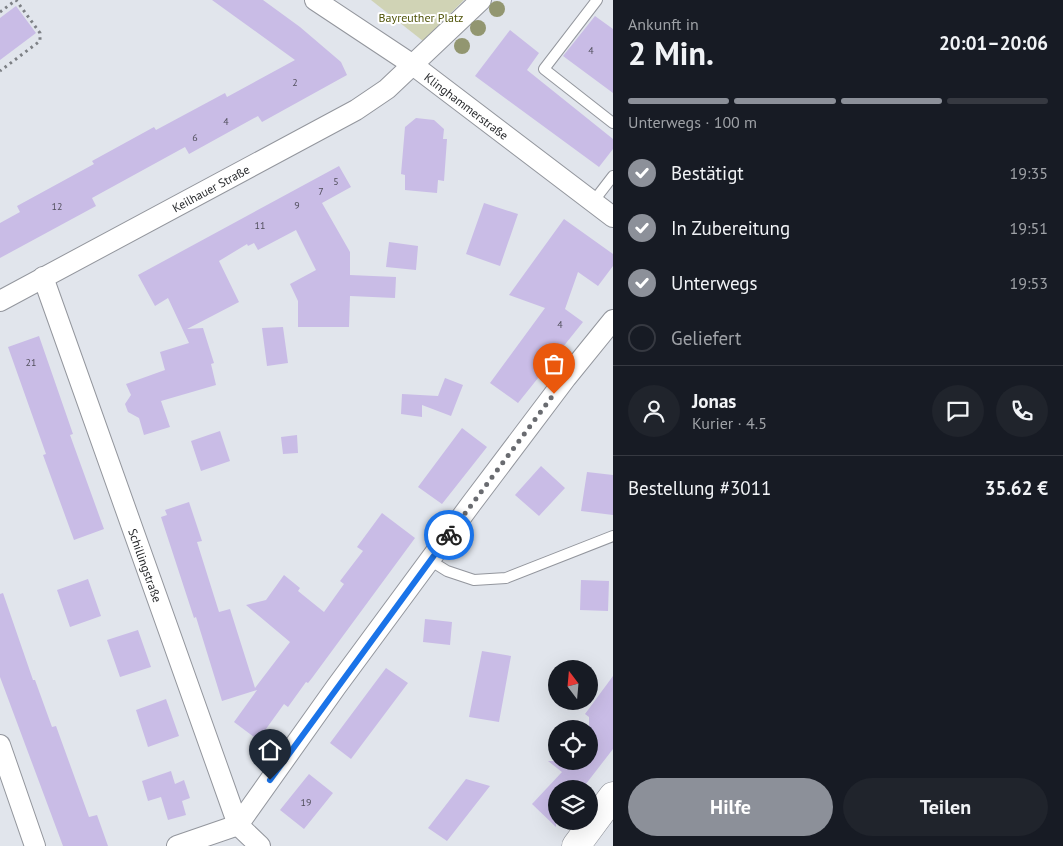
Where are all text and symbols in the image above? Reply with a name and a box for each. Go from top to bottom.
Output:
park label: Bayreuther Platz [379,10,463,25]
text: Ankunft in [628,14,699,34]
text: 20:01–20:06 [939,31,1048,55]
text: 2 Min. [628,32,714,74]
house number: 4 [588,44,594,57]
street label: Klinghammerstraße [422,69,512,143]
house number: 2 [292,76,298,89]
text: Unterwegs · 100 m [628,112,757,132]
house number: 4 [223,115,229,128]
house number: 6 [192,131,198,144]
icon: check [628,159,656,187]
street label: Keilhauer Straße [169,161,252,215]
text: Bestätigt [671,161,744,185]
text: 19:35 [1010,163,1048,183]
house number: 5 [333,175,339,188]
house number: 7 [318,185,324,198]
house number: 9 [294,199,300,212]
house number: 12 [52,200,62,213]
icon: check [628,214,656,242]
text: In Zubereitung [671,216,790,240]
text: 19:51 [1010,218,1048,238]
house number: 11 [255,219,265,232]
icon: check [628,269,656,297]
text: Unterwegs [671,271,758,295]
text: 19:53 [1010,273,1048,293]
house number: 4 [557,318,563,331]
text: Geliefert [671,326,742,350]
pin [533,343,575,394]
icon: bag [540,350,568,378]
house number: 21 [26,356,36,369]
button: person [628,385,680,437]
button: chat [932,385,984,437]
button: phone [996,385,1048,437]
text: Jonas [692,389,736,413]
text: Kurier · 4.5 [692,413,767,433]
text: Bestellung #3011 [628,476,771,500]
text: 35.62 € [985,476,1048,500]
courier [424,510,474,560]
icon: bike [435,521,463,549]
street label: Schillingstraße [126,526,166,604]
north arrow [548,660,598,710]
map controls [548,660,598,830]
button: locate [548,720,598,770]
pin [249,729,291,780]
icon: home [256,736,284,764]
button: Hilfe [628,778,833,836]
button: Teilen [843,778,1048,836]
button: layers [548,780,598,830]
house number: 19 [301,796,311,809]

